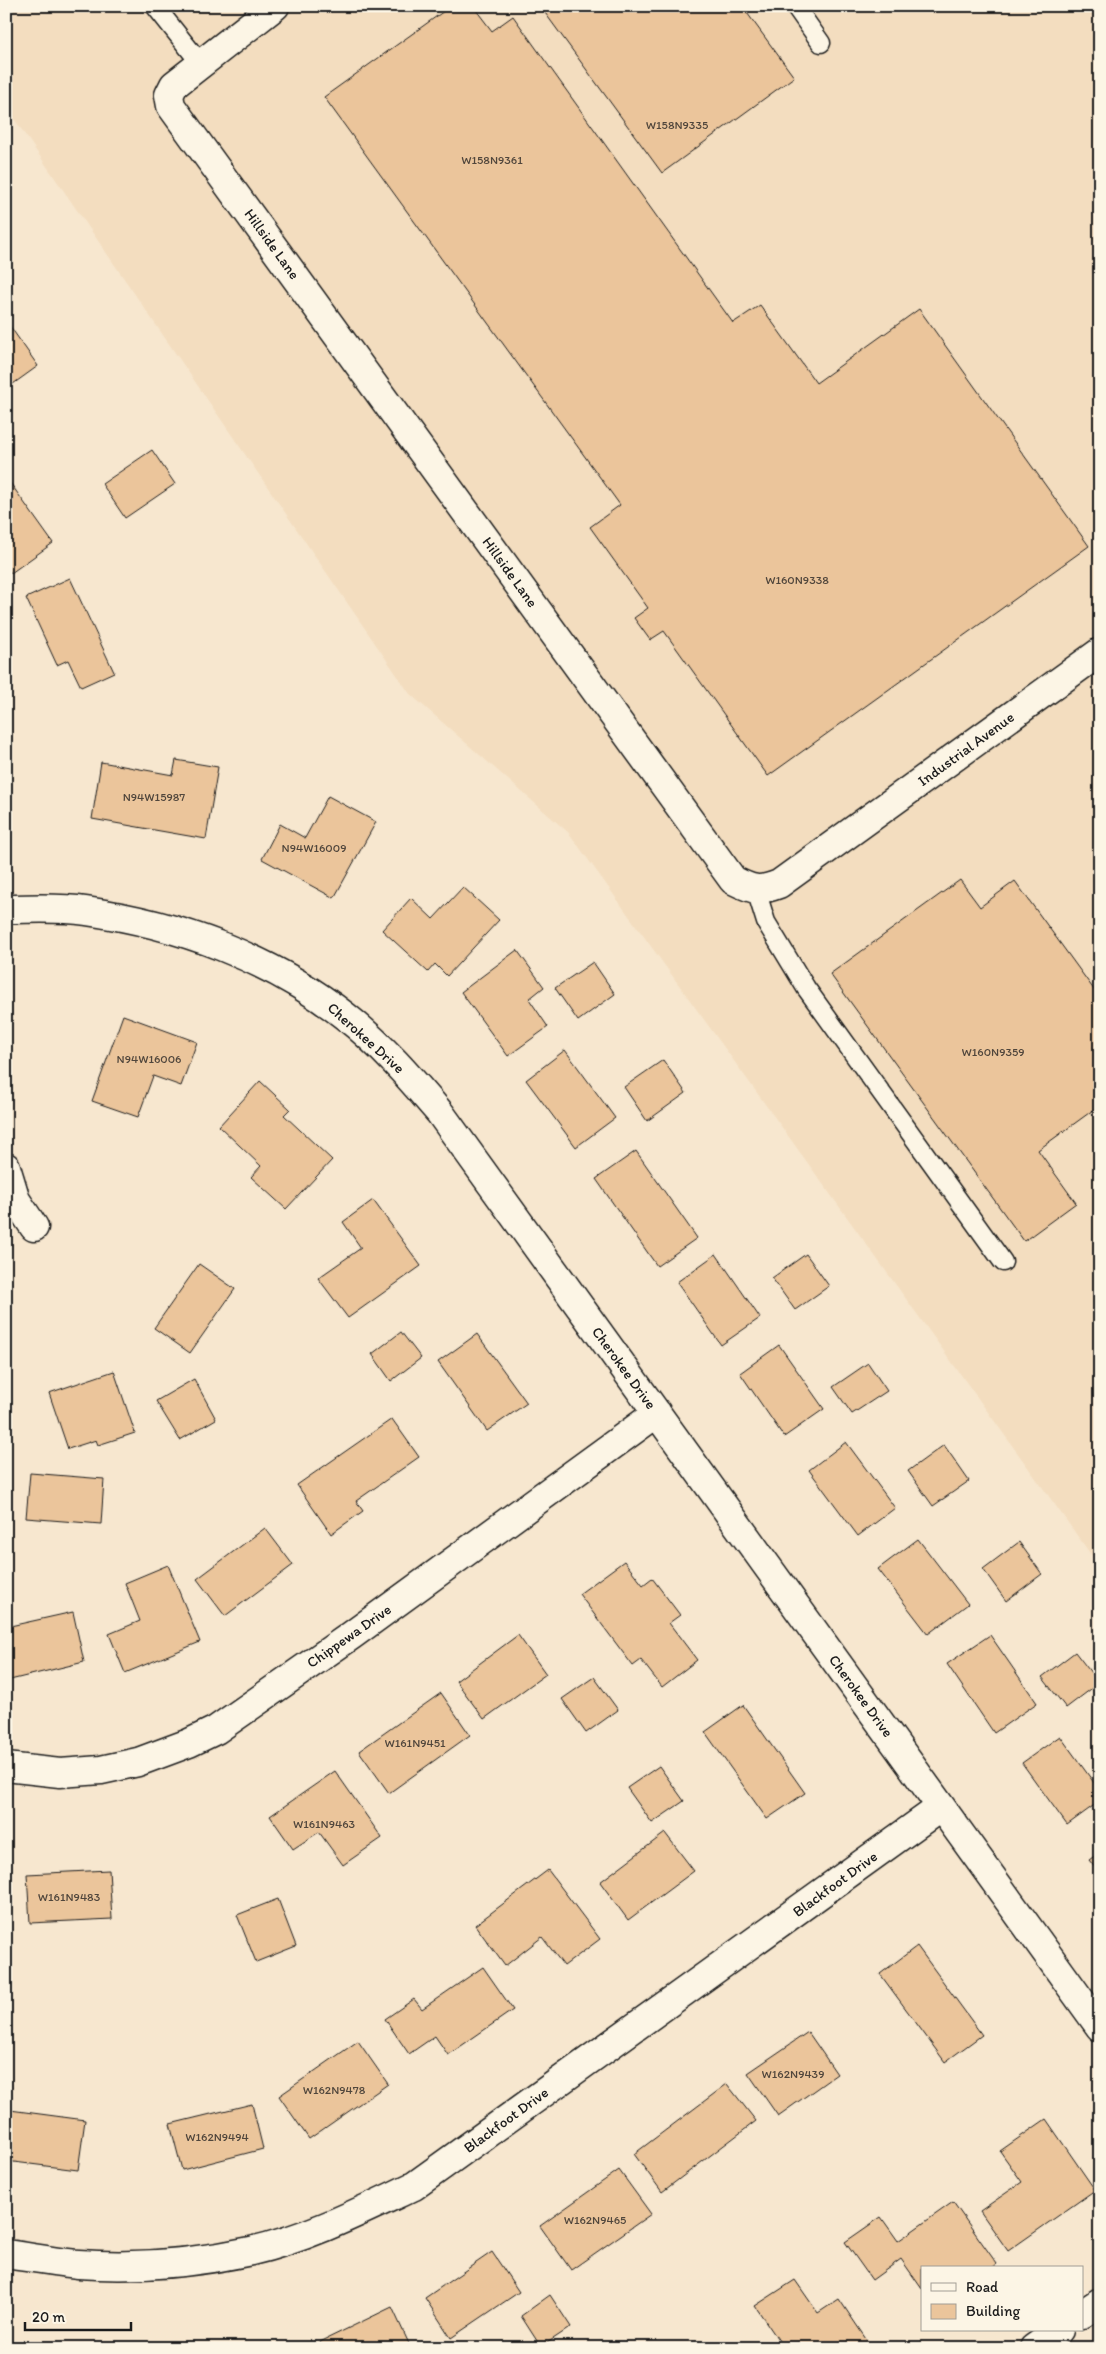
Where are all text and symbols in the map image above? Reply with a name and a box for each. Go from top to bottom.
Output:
house number: W158N9335 [646,118,708,132]
house number: W158N9361 [461,153,523,167]
street label: Hillside Lane [240,205,304,283]
street label: Hillside Lane [478,533,542,611]
house number: W160N9338 [765,573,829,587]
street label: Industrial Avenue [914,708,1018,790]
house number: N94W15987 [123,790,185,804]
house number: N94W16009 [282,841,346,855]
street label: Cherokee Drive [324,999,408,1077]
house number: W160N9359 [961,1045,1025,1059]
house number: N94W16006 [117,1052,181,1066]
street label: Cherokee Drive [588,1323,660,1413]
street label: Chippewa Drive [303,1600,395,1672]
street label: Cherokee Drive [825,1651,897,1741]
house number: W161N9451 [384,1736,446,1750]
house number: W161N9463 [293,1817,356,1831]
street label: Blackfoot Drive [789,1847,881,1921]
house number: W161N9483 [38,1890,101,1904]
house number: W162N9439 [762,2067,824,2081]
house number: W162N9478 [303,2083,366,2097]
street label: Blackfoot Drive [460,2083,552,2157]
house number: W162N9494 [185,2130,249,2144]
house number: W162N9465 [564,2213,626,2227]
legend [921,2266,1084,2332]
text: Road [966,2278,999,2296]
scale bar [25,2299,131,2331]
text: Building [966,2302,1020,2320]
text: 20 m [32,2308,66,2326]

